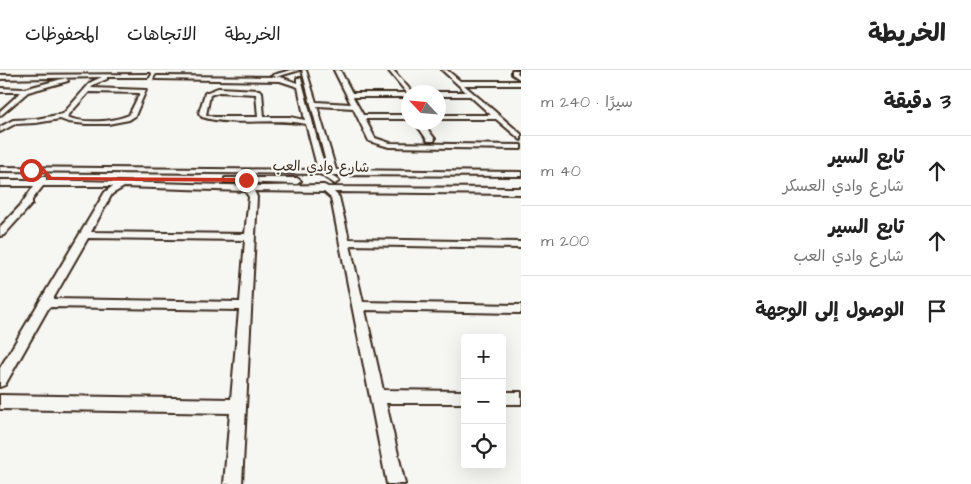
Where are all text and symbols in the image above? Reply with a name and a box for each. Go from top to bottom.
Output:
text: الخريطة [868,17,946,51]
text: المحفوظات [25,22,99,47]
text: الاتجاهات [127,22,197,47]
text: الخريطة [225,22,281,47]
north arrow [401,85,446,130]
text: 3 دقيقة [883,87,951,116]
text: سيرًا · 240 m [541,91,633,113]
text: تابع السير [829,144,904,171]
street label: شارع وادي العب [272,156,370,178]
icon: ahead [923,157,951,185]
route start [20,159,43,182]
text: 40 m [541,160,581,182]
route end [235,169,258,192]
text: شارع وادي العسكر [783,175,904,197]
text: تابع السير [829,214,904,241]
icon: ahead [923,227,951,255]
text: 200 m [541,230,589,252]
text: شارع وادي العب [793,245,904,267]
text: الوصول إلى الوجهة [755,297,904,324]
icon: arrive [923,297,951,325]
map controls [461,334,506,469]
button: + [461,334,506,379]
button: − [461,379,506,424]
button: locate [461,424,506,469]

